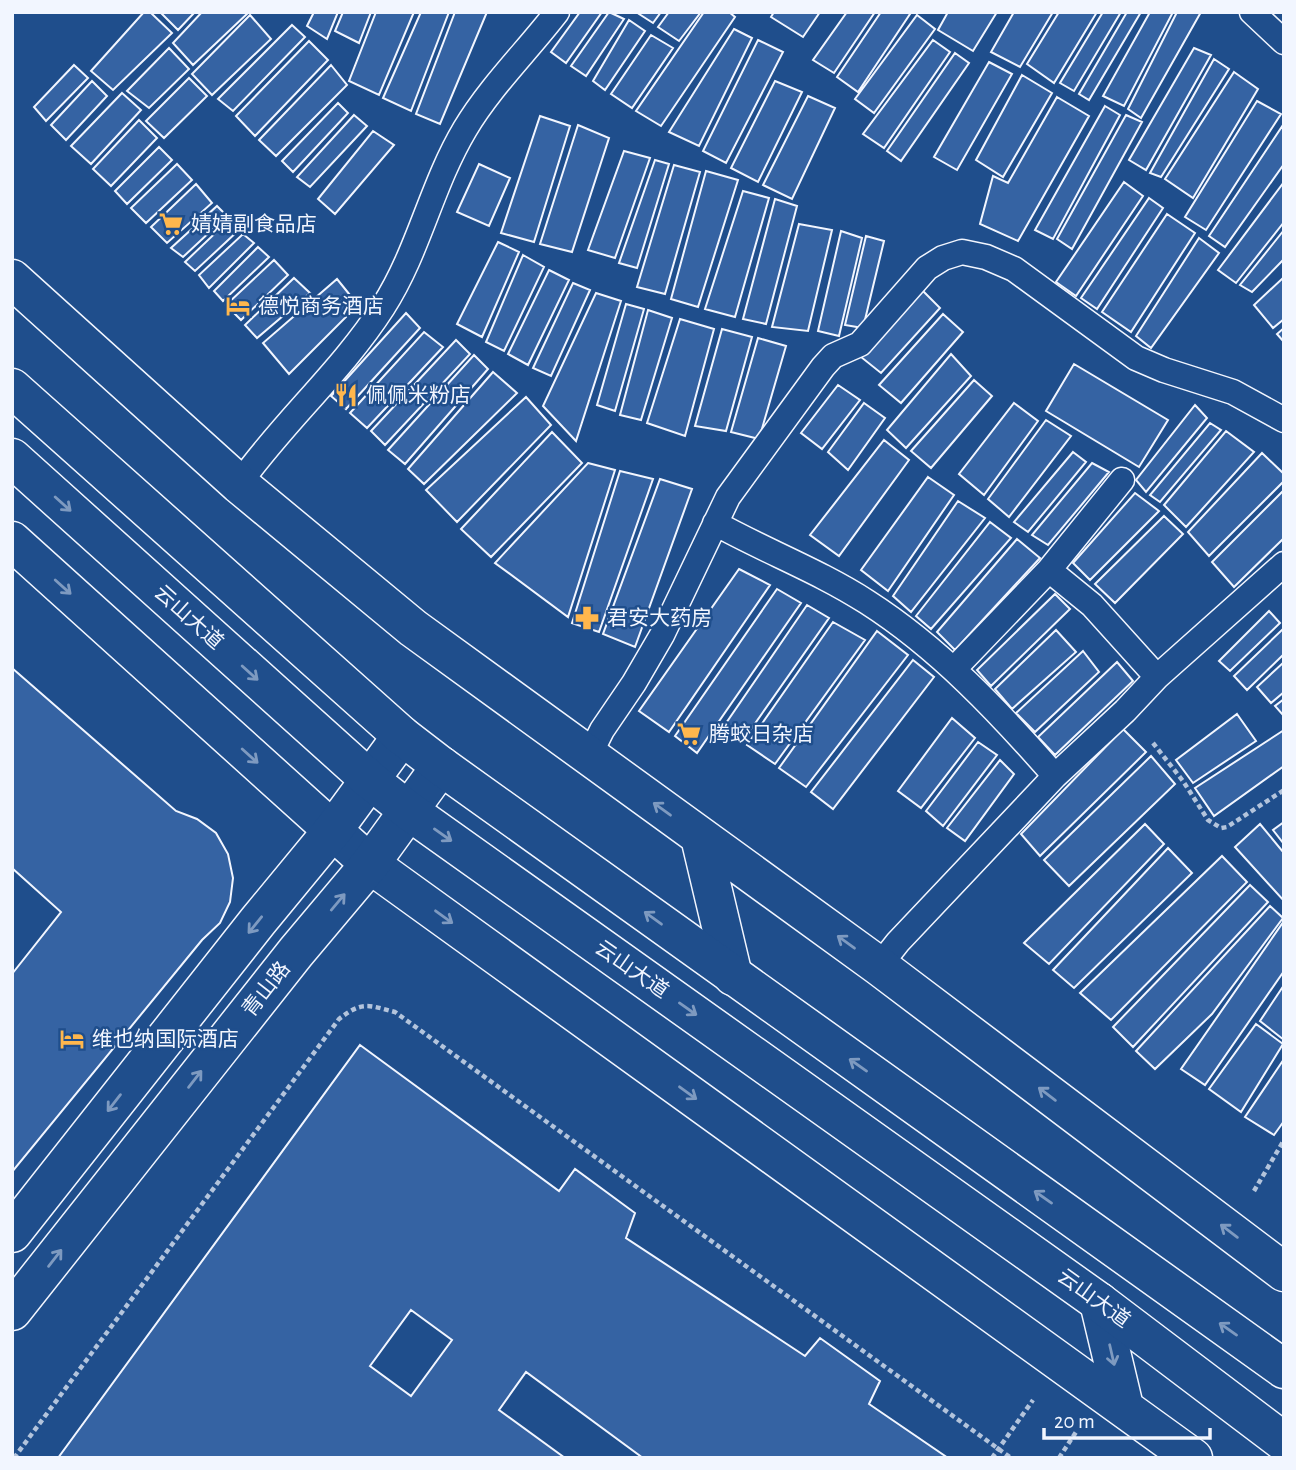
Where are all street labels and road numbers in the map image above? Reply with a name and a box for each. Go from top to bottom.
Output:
street label: 云山大道 [150,581,228,653]
street label: 云山大道 [591,936,673,1002]
street label: 青山路 [238,957,294,1021]
street label: 云山大道 [1054,1264,1134,1332]

